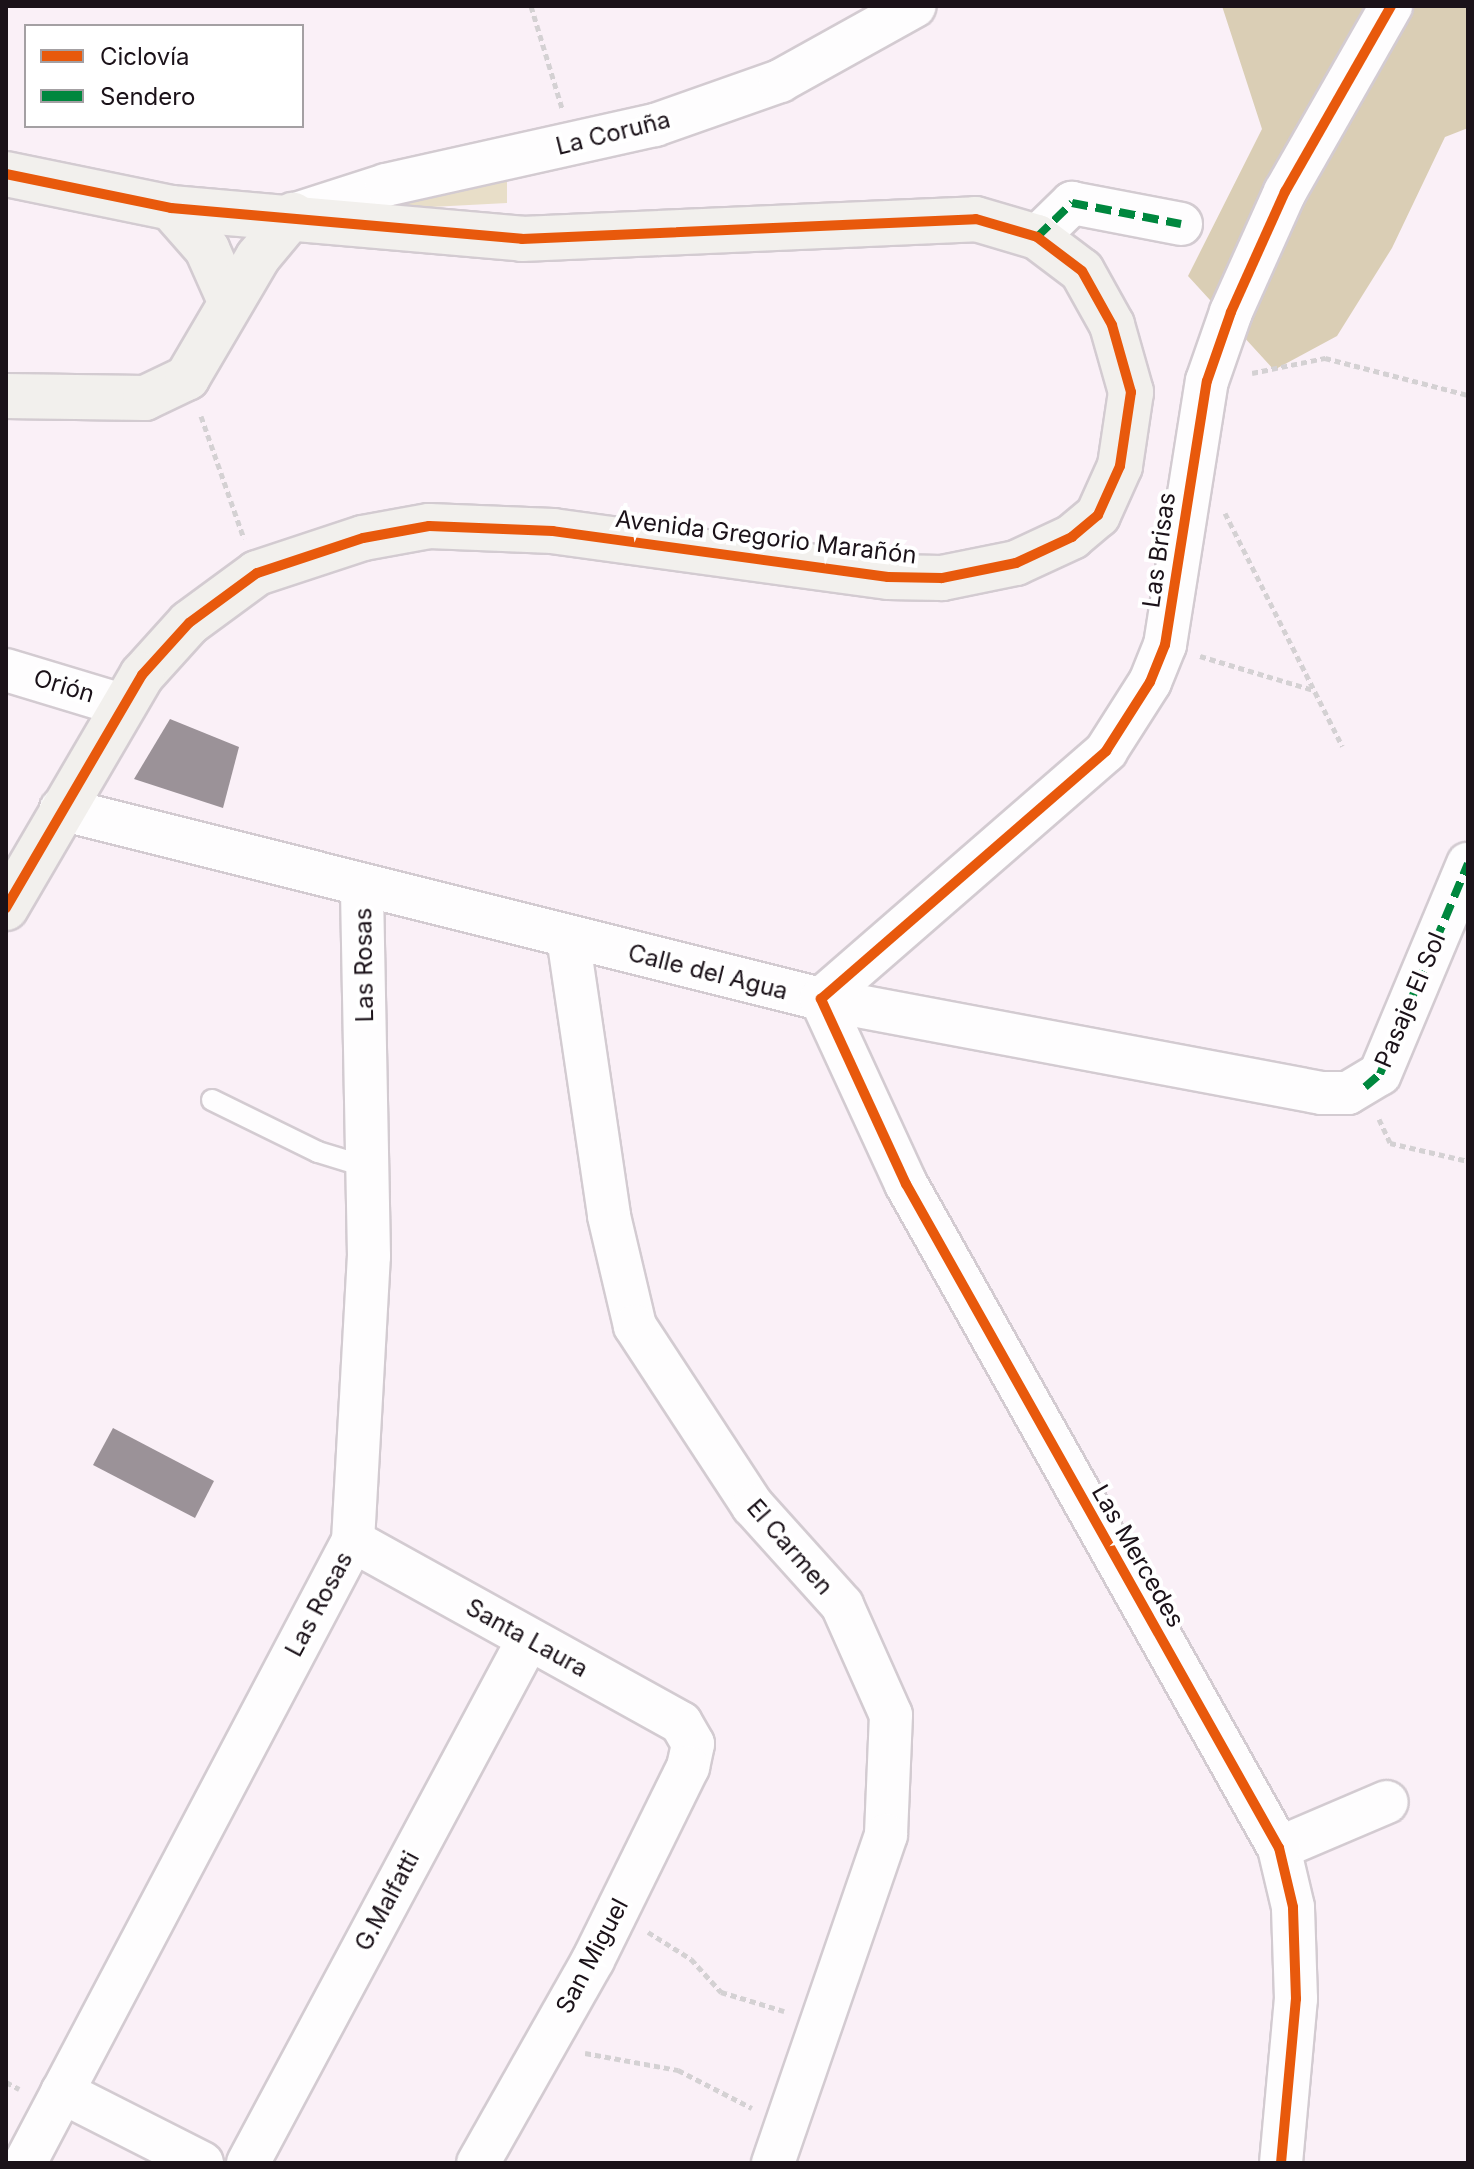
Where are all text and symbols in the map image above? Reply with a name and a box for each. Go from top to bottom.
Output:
legend [24,24,304,128]
text: Ciclovía [100,42,190,71]
text: Sendero [100,82,195,111]
street label: La Coruña [553,105,673,161]
street label: Las Brisas [1137,490,1181,610]
street label: Avenida Gregorio Marañón [614,504,918,570]
street label: Orión [30,663,98,709]
street label: Las Rosas [349,907,379,1023]
street label: Pasaje El Sol [1369,928,1451,1072]
street label: Calle del Agua [625,938,791,1006]
street label: Las Mercedes [1086,1480,1190,1632]
street label: El Carmen [741,1494,839,1600]
street label: Las Rosas [279,1547,359,1661]
street label: Santa Laura [461,1593,593,1683]
street label: G.Malfatti [349,1846,425,1956]
street label: San Miguel [550,1894,634,2018]

